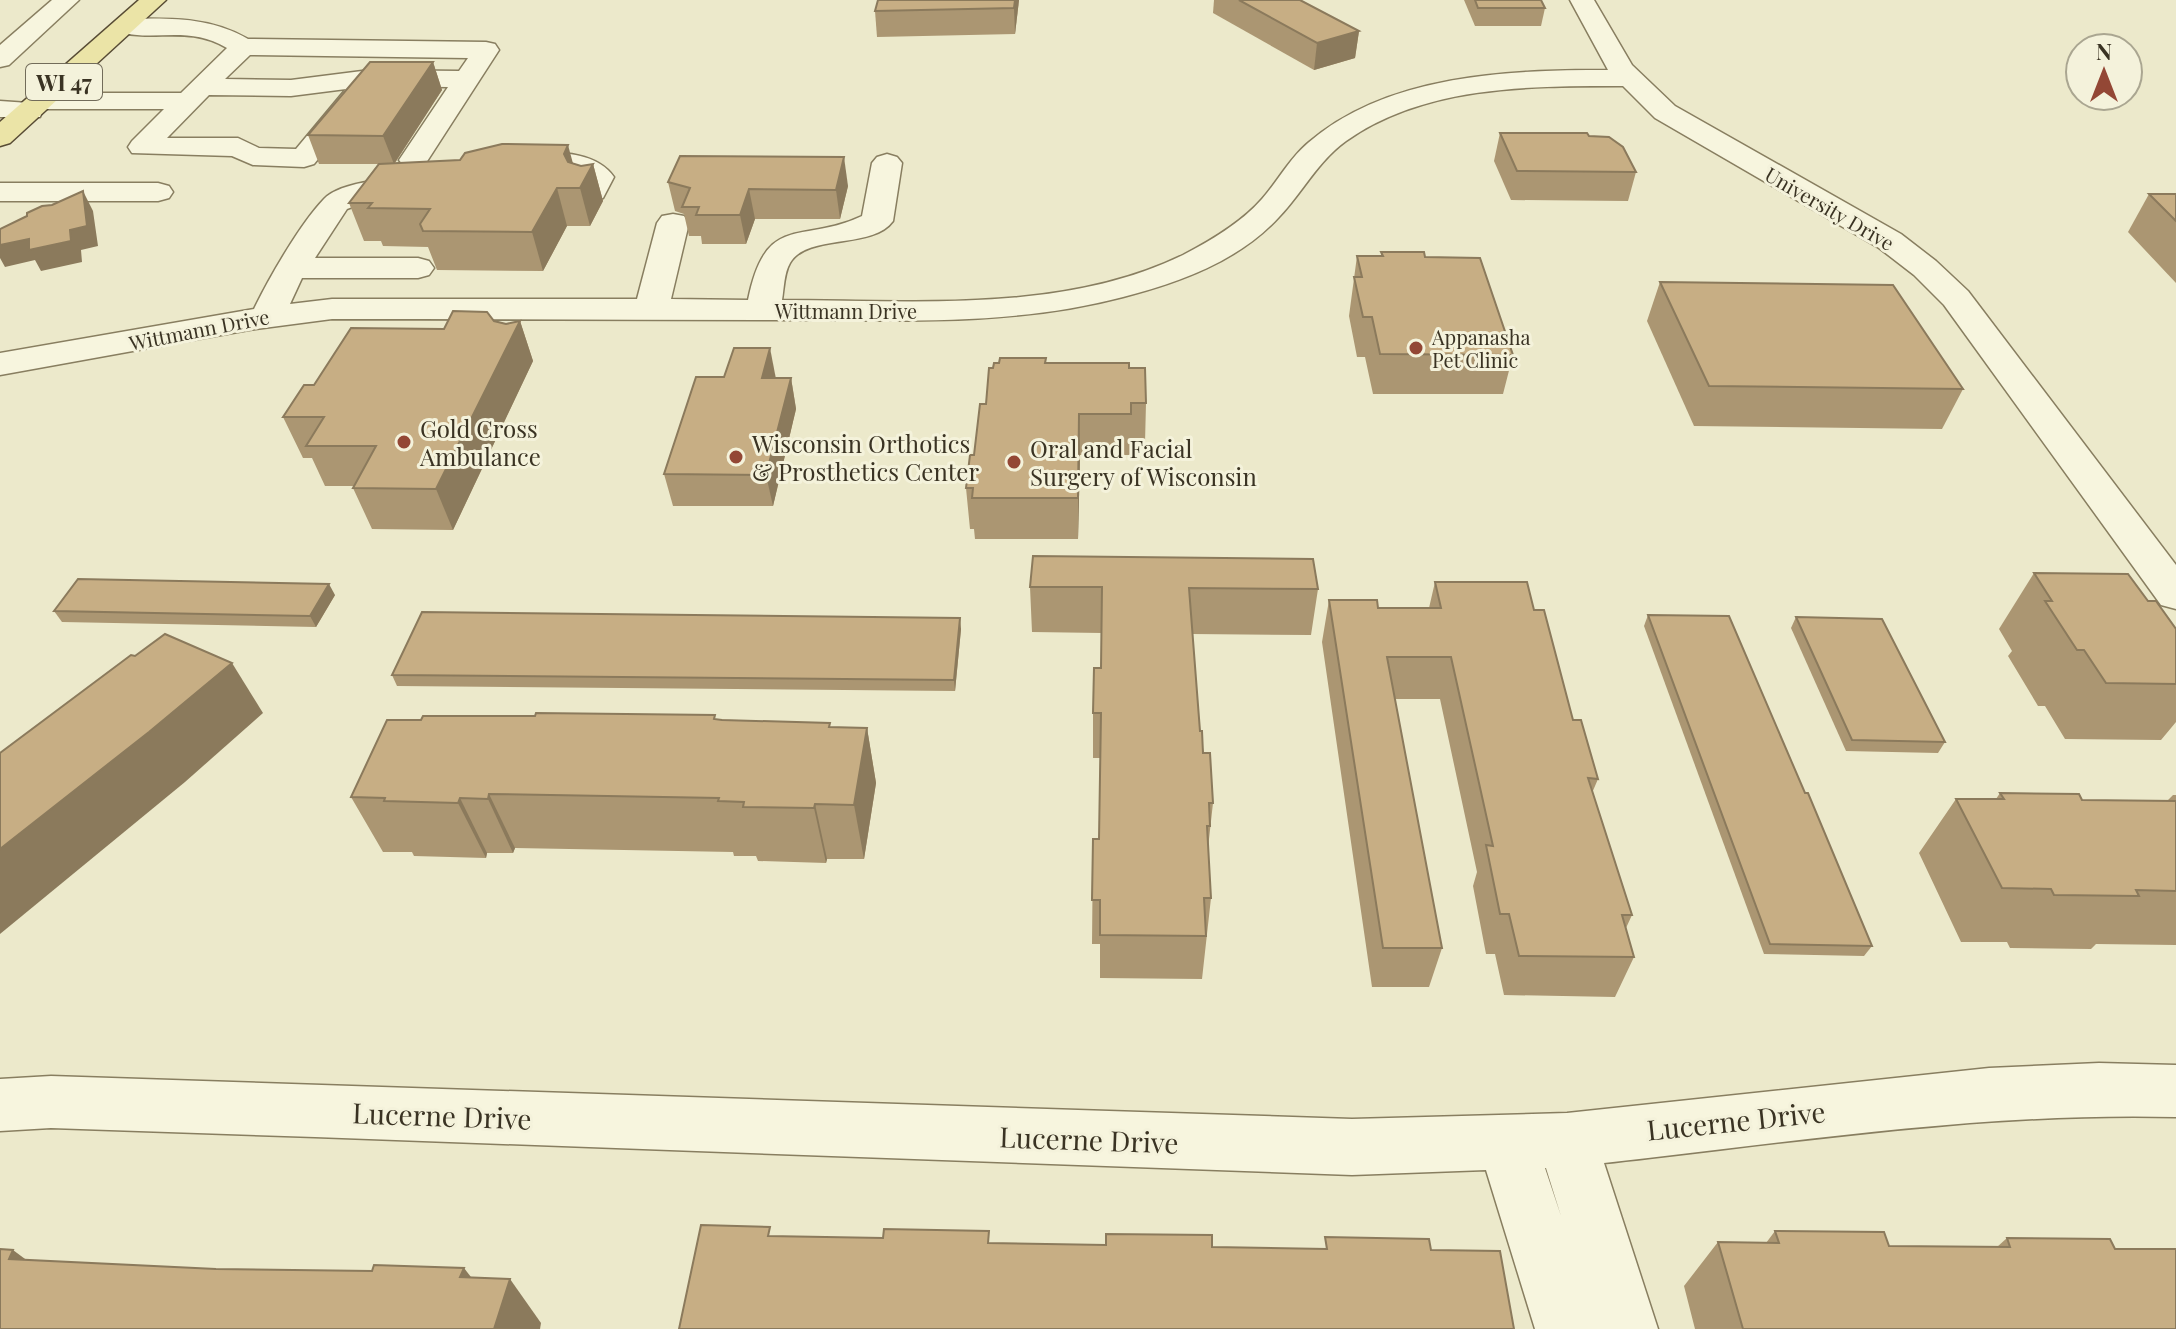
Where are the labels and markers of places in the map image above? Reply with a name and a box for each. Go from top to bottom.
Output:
place label: Appanasha Pet Clinic [1431,323,1530,373]
marker: Appanasha Pet Clinic [1407,339,1425,357]
place label: Gold Cross Ambulance [419,412,541,472]
place label: Wisconsin Orthotics & Prosthetics Center [751,427,979,487]
place label: Oral and Facial Surgery of Wisconsin [1030,432,1257,492]
marker: Gold Cross Ambulance [395,433,413,451]
marker: Wisconsin Orthotics & Prosthetics Center [727,448,745,466]
marker: Oral and Facial Surgery of Wisconsin [1005,453,1023,471]

